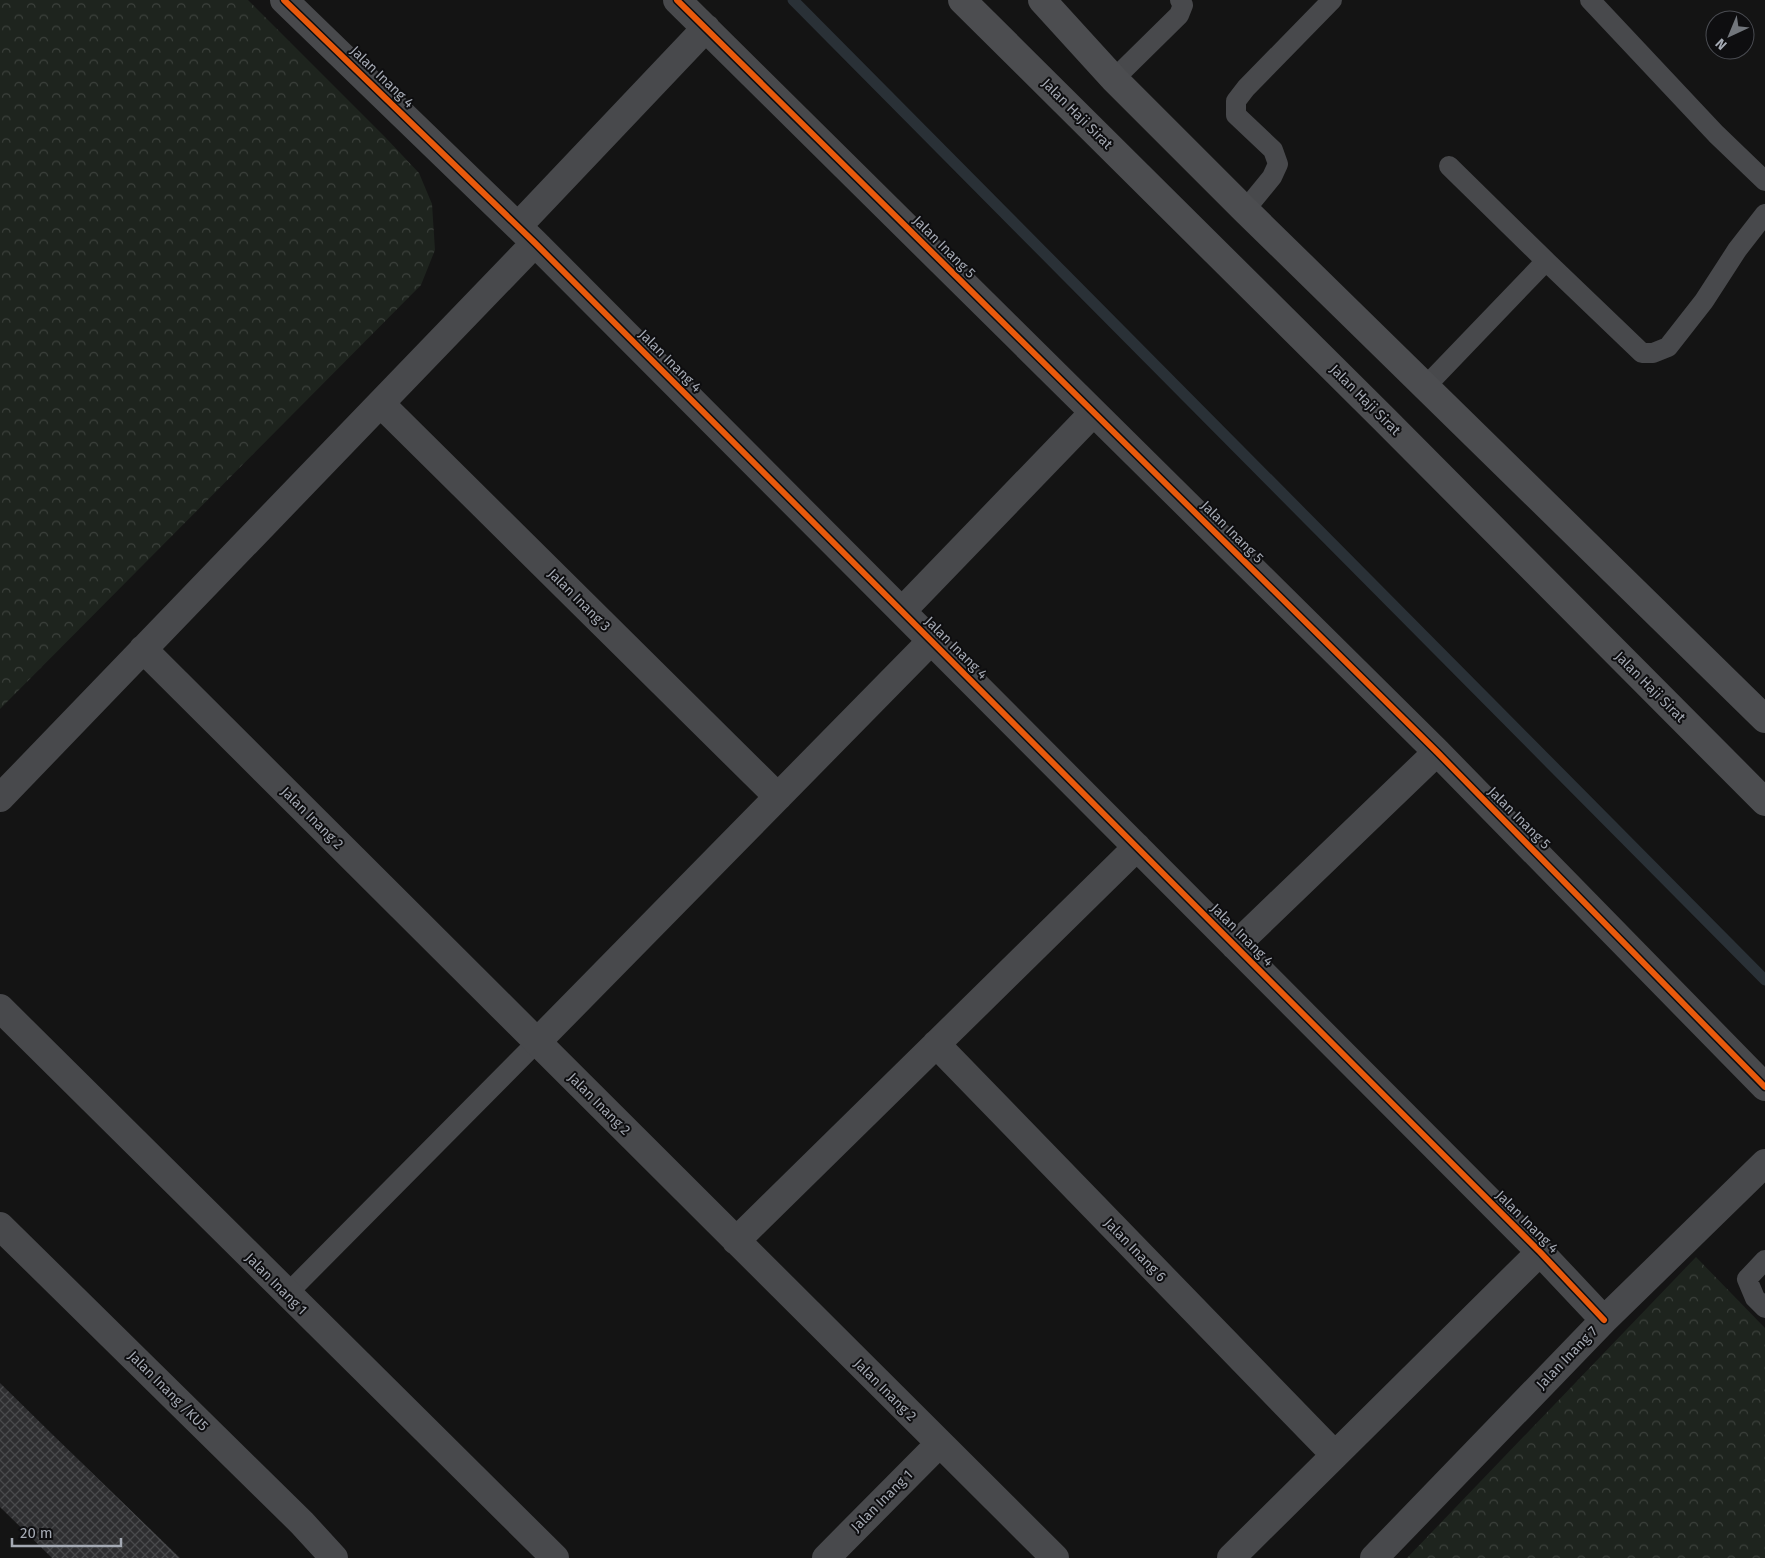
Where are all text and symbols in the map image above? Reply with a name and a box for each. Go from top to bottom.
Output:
north arrow [1705,10,1755,60]
text: N [1712,35,1731,53]
street label: Jalan Inang 4 [347,42,418,112]
street label: Jalan Haji Sirat [1038,75,1117,154]
street label: Jalan Inang 5 [909,212,979,282]
street label: Jalan Inang 4 [635,326,705,396]
street label: Jalan Haji Sirat [1326,361,1405,440]
street label: Jalan Inang 5 [1197,497,1267,567]
street label: Jalan Inang 3 [544,565,614,635]
street label: Jalan Inang 4 [921,613,991,683]
street label: Jalan Haji Sirat [1611,648,1690,727]
street label: Jalan Inang 2 [277,783,347,853]
street label: Jalan Inang 5 [1484,783,1554,853]
street label: Jalan Inang 4 [1207,900,1277,970]
street label: Jalan Inang 2 [564,1069,634,1139]
street label: Jalan Inang 4 [1492,1187,1562,1257]
street label: Jalan Inang 6 [1100,1215,1170,1285]
street label: Jalan Inang 1 [242,1250,310,1318]
street label: Jalan Inang 7 [1533,1323,1601,1393]
street label: Jalan Inang /KU5 [124,1347,212,1435]
street label: Jalan Inang 2 [850,1355,920,1425]
street label: Jalan Inang 1 [848,1467,916,1535]
scale bar [12,1516,121,1548]
text: 20 m [20,1524,53,1542]

